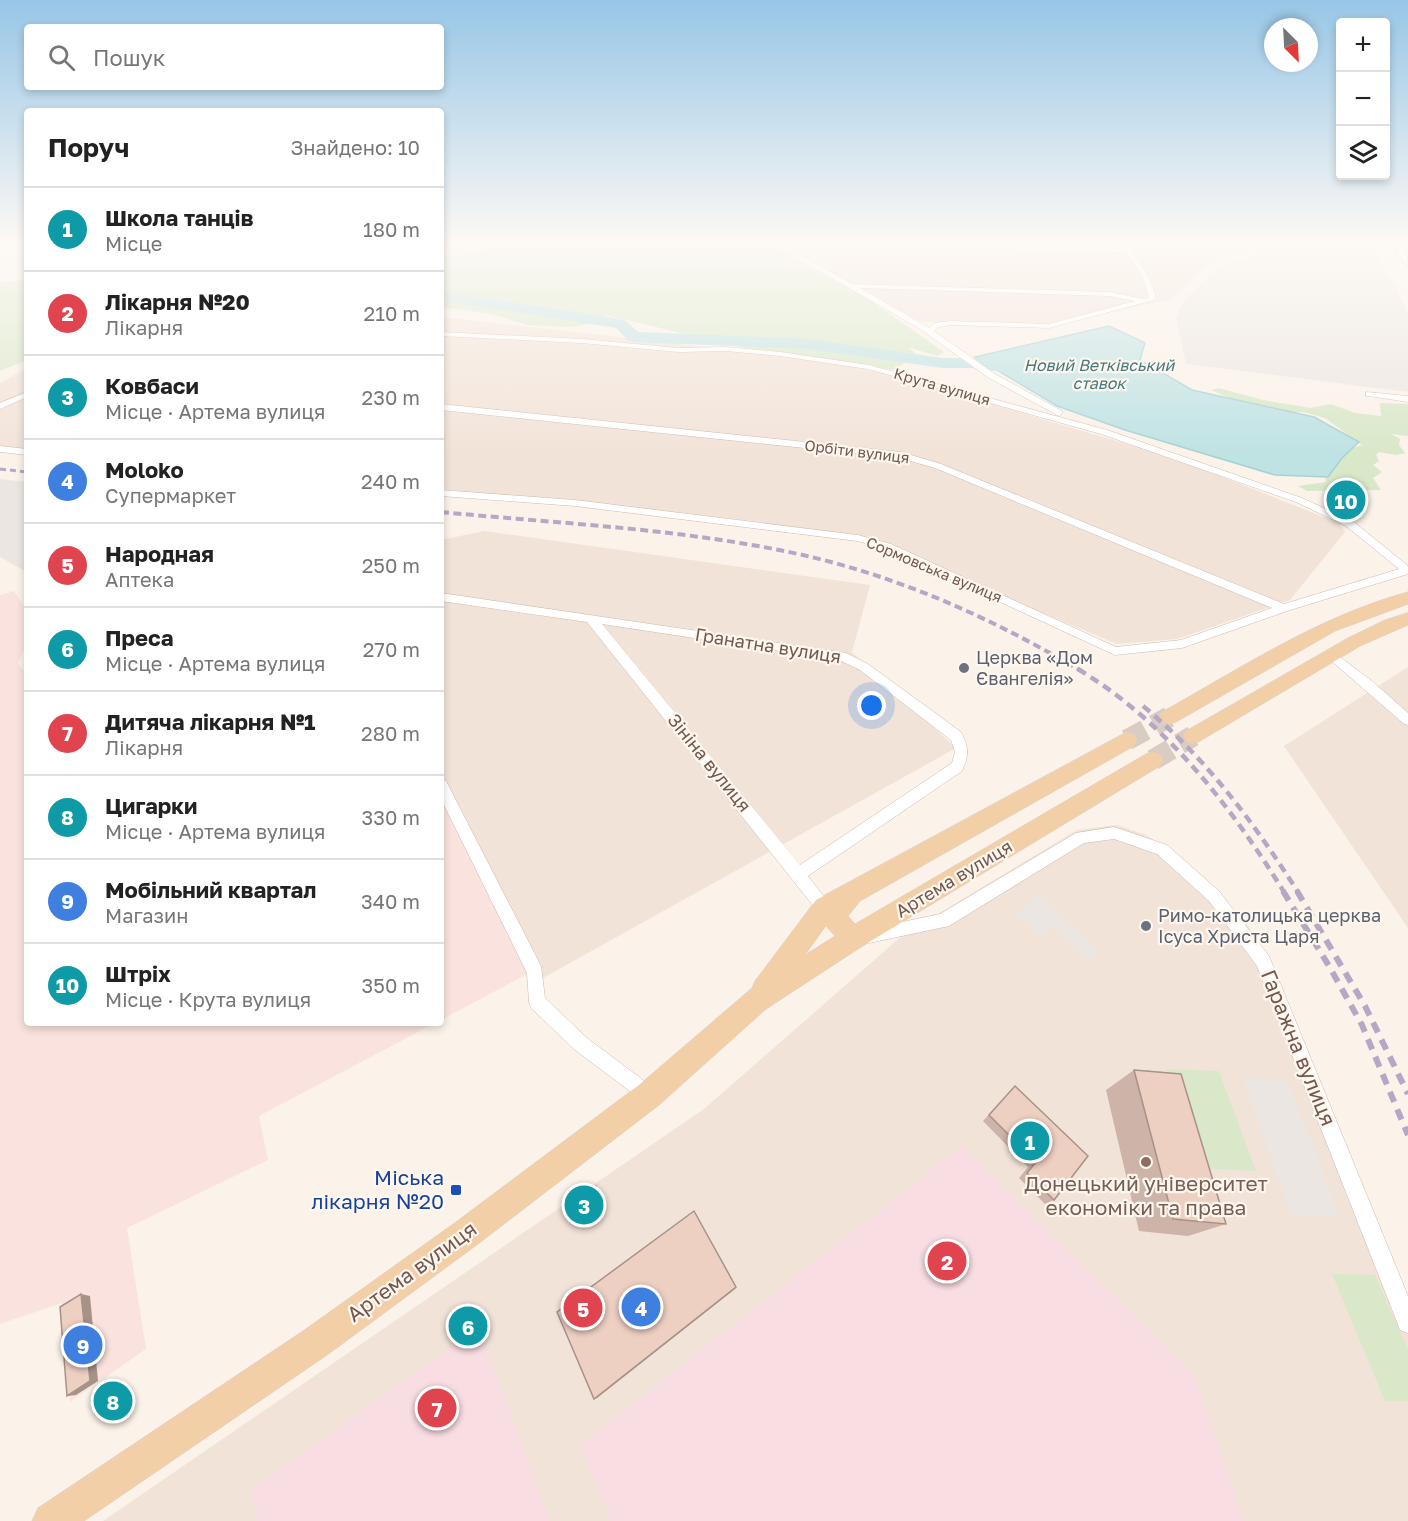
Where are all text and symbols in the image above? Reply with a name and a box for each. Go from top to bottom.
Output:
north arrow [1264,18,1318,72]
map controls [1336,18,1390,180]
button: + [1336,18,1390,72]
search box [24,24,444,90]
icon: search [45,41,78,74]
text: Пошук [93,44,166,71]
button: − [1336,72,1390,126]
button: layers [1336,126,1390,180]
text: Поруч [48,132,129,163]
text: Знайдено: 10 [291,135,420,159]
text: Школа танців [105,204,253,231]
text: 1 [62,217,73,241]
text: 180 m [363,217,420,241]
text: Місце [105,231,162,255]
text: Лікарня №20 [105,288,250,315]
text: 2 [61,301,74,325]
text: 210 m [364,301,420,325]
text: Лікарня [105,315,183,339]
water label: Новий Ветківський ставок [1024,355,1175,393]
street label: Крута вулиця [892,364,993,408]
text: Ковбаси [105,372,199,399]
text: 3 [61,385,74,409]
text: 230 m [362,385,420,409]
text: Місце · Артема вулиця [105,399,325,423]
street label: Орбіти вулиця [804,436,911,466]
text: Moloko [105,456,184,483]
text: 4 [61,469,74,493]
text: 240 m [361,469,420,493]
pin: 10 [1326,478,1366,522]
text: Супермаркет [105,483,236,507]
street label: Сормовська вулиця [864,532,1005,606]
text: Народная [105,540,214,567]
text: 5 [61,553,74,577]
text: 250 m [362,553,420,577]
text: Аптека [105,567,174,591]
street label: Гранатна вулиця [694,623,843,667]
text: Преса [105,624,173,651]
text: 6 [61,637,74,661]
text: 270 m [363,637,420,661]
place label: Церква «Дом Євангелія» [976,646,1093,689]
text: Місце · Артема вулиця [105,651,325,675]
marker: Церква «Дом Євангелія» [957,661,971,675]
your location [857,691,886,720]
text: Дитяча лікарня №1 [105,708,315,735]
street label: Зініна вулиця [663,709,756,816]
text: 7 [62,721,73,745]
text: 280 m [361,721,420,745]
text: Лікарня [105,735,183,759]
text: Цигарки [105,792,198,819]
text: 8 [61,805,74,829]
text: 330 m [362,805,420,829]
text: Місце · Артема вулиця [105,819,325,843]
street label: Артема вулиця [891,835,1016,922]
text: Мобільний квартал [105,876,316,903]
text: 9 [61,889,74,913]
text: 340 m [361,889,420,913]
text: Магазин [105,903,189,927]
place label: Римо-католицька церква Ісуса Христа Царя [1158,904,1381,947]
marker: Римо-католицька церква Ісуса Христа Царя [1139,919,1153,933]
text: Штріх [105,960,171,987]
street label: Гаражна вулиця [1256,966,1342,1130]
text: 10 [56,973,79,997]
text: 350 m [362,973,420,997]
text: Місце · Крута вулиця [105,987,311,1011]
pin: 1 [1010,1118,1050,1164]
marker: Донецький університет економіки та права [1139,1155,1153,1169]
place label: Міська лікарня №20 [311,1164,444,1214]
place label: Донецький університет економіки та права [1024,1170,1268,1220]
pin: 3 [564,1182,604,1228]
marker: Міська лікарня №20 [449,1183,463,1197]
street label: Артема вулиця [341,1215,481,1327]
pin: 2 [928,1238,966,1284]
pin: 4 [622,1284,660,1330]
pin: 5 [564,1286,602,1330]
pin: 6 [448,1304,488,1348]
pin: 9 [64,1322,103,1368]
pin: 8 [94,1378,132,1424]
pin: 7 [418,1386,456,1430]

